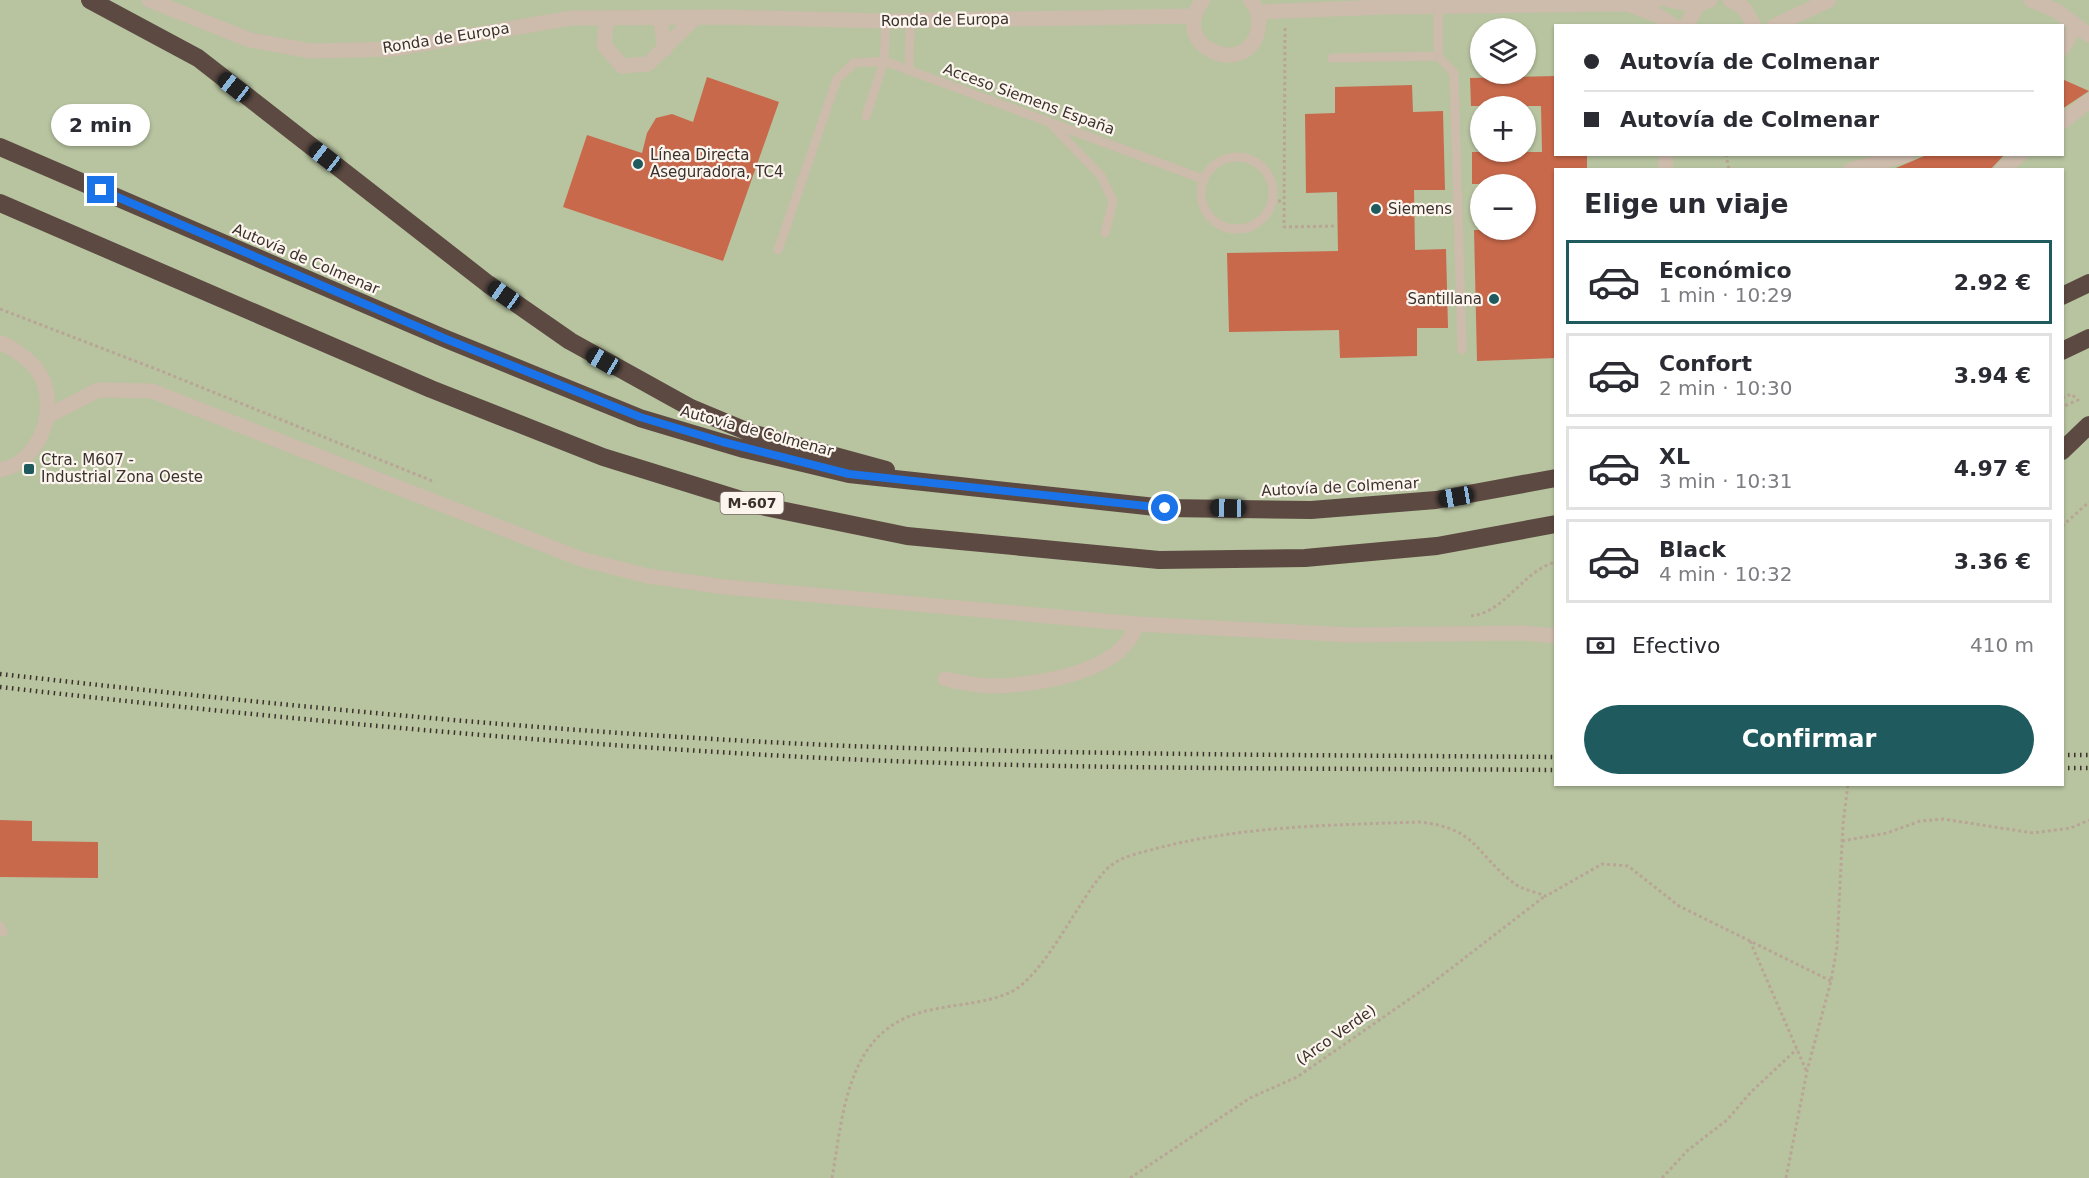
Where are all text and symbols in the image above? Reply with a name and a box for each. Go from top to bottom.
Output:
street label: Ronda de Europa [881,10,1009,30]
map controls [1470,18,1536,240]
button: layers [1470,18,1536,84]
street label: Ronda de Europa [381,19,511,57]
text: Autovía de Colmenar [1620,49,1879,74]
street label: Acceso Siemens España [941,60,1117,138]
car [214,69,254,105]
button: + [1470,96,1536,162]
callout: 2 min [51,103,150,145]
text: Autovía de Colmenar [1620,107,1879,132]
text: 2 min [69,113,132,137]
car [305,139,345,175]
place label: Línea Directa Aseguradora, TC4 [650,146,784,181]
marker: Línea Directa Aseguradora, TC4 [631,157,645,171]
button: − [1470,174,1536,240]
route end [87,176,114,203]
text: Elige un viaje [1584,188,1788,219]
place label: Siemens [1388,200,1452,218]
marker: Siemens [1369,202,1383,216]
street label: Autovía de Colmenar [230,220,383,298]
icon: car [1587,255,1641,309]
text: Económico [1659,258,1792,283]
text: 2.92 € [1954,270,2031,295]
car [484,277,524,313]
text: 1 min · 10:29 [1659,283,1793,307]
place label: Santillana [1408,290,1482,308]
marker: Santillana [1487,292,1501,306]
car [583,344,623,378]
icon: car [1587,348,1641,402]
text: Confort [1659,351,1752,376]
text: 3.94 € [1954,363,2031,388]
text: 2 min · 10:30 [1659,376,1793,400]
street label: Autovía de Colmenar [678,402,836,460]
icon: car [1587,441,1641,495]
text: XL [1659,444,1690,469]
place label: Ctra. M607 - Industrial Zona Oeste [41,451,203,486]
text: 4.97 € [1954,456,2031,481]
marker: Ctra. M607 - Industrial Zona Oeste [22,462,36,476]
text: 3 min · 10:31 [1659,469,1793,493]
street label: Autovía de Colmenar [1261,474,1420,500]
car [1437,485,1475,509]
road number: M-607 [720,492,783,514]
route start [1151,494,1178,521]
car [1210,499,1246,517]
icon: car [1587,534,1641,588]
text: Black [1659,537,1726,562]
text: 3.36 € [1954,549,2031,574]
text: 4 min · 10:32 [1659,562,1793,586]
icon: cash [1584,629,1617,662]
text: Efectivo [1632,633,1721,658]
text: 410 m [1970,633,2034,657]
button: Confirmar [1584,705,2034,774]
street label: (Arco Verde) [1293,1001,1379,1069]

